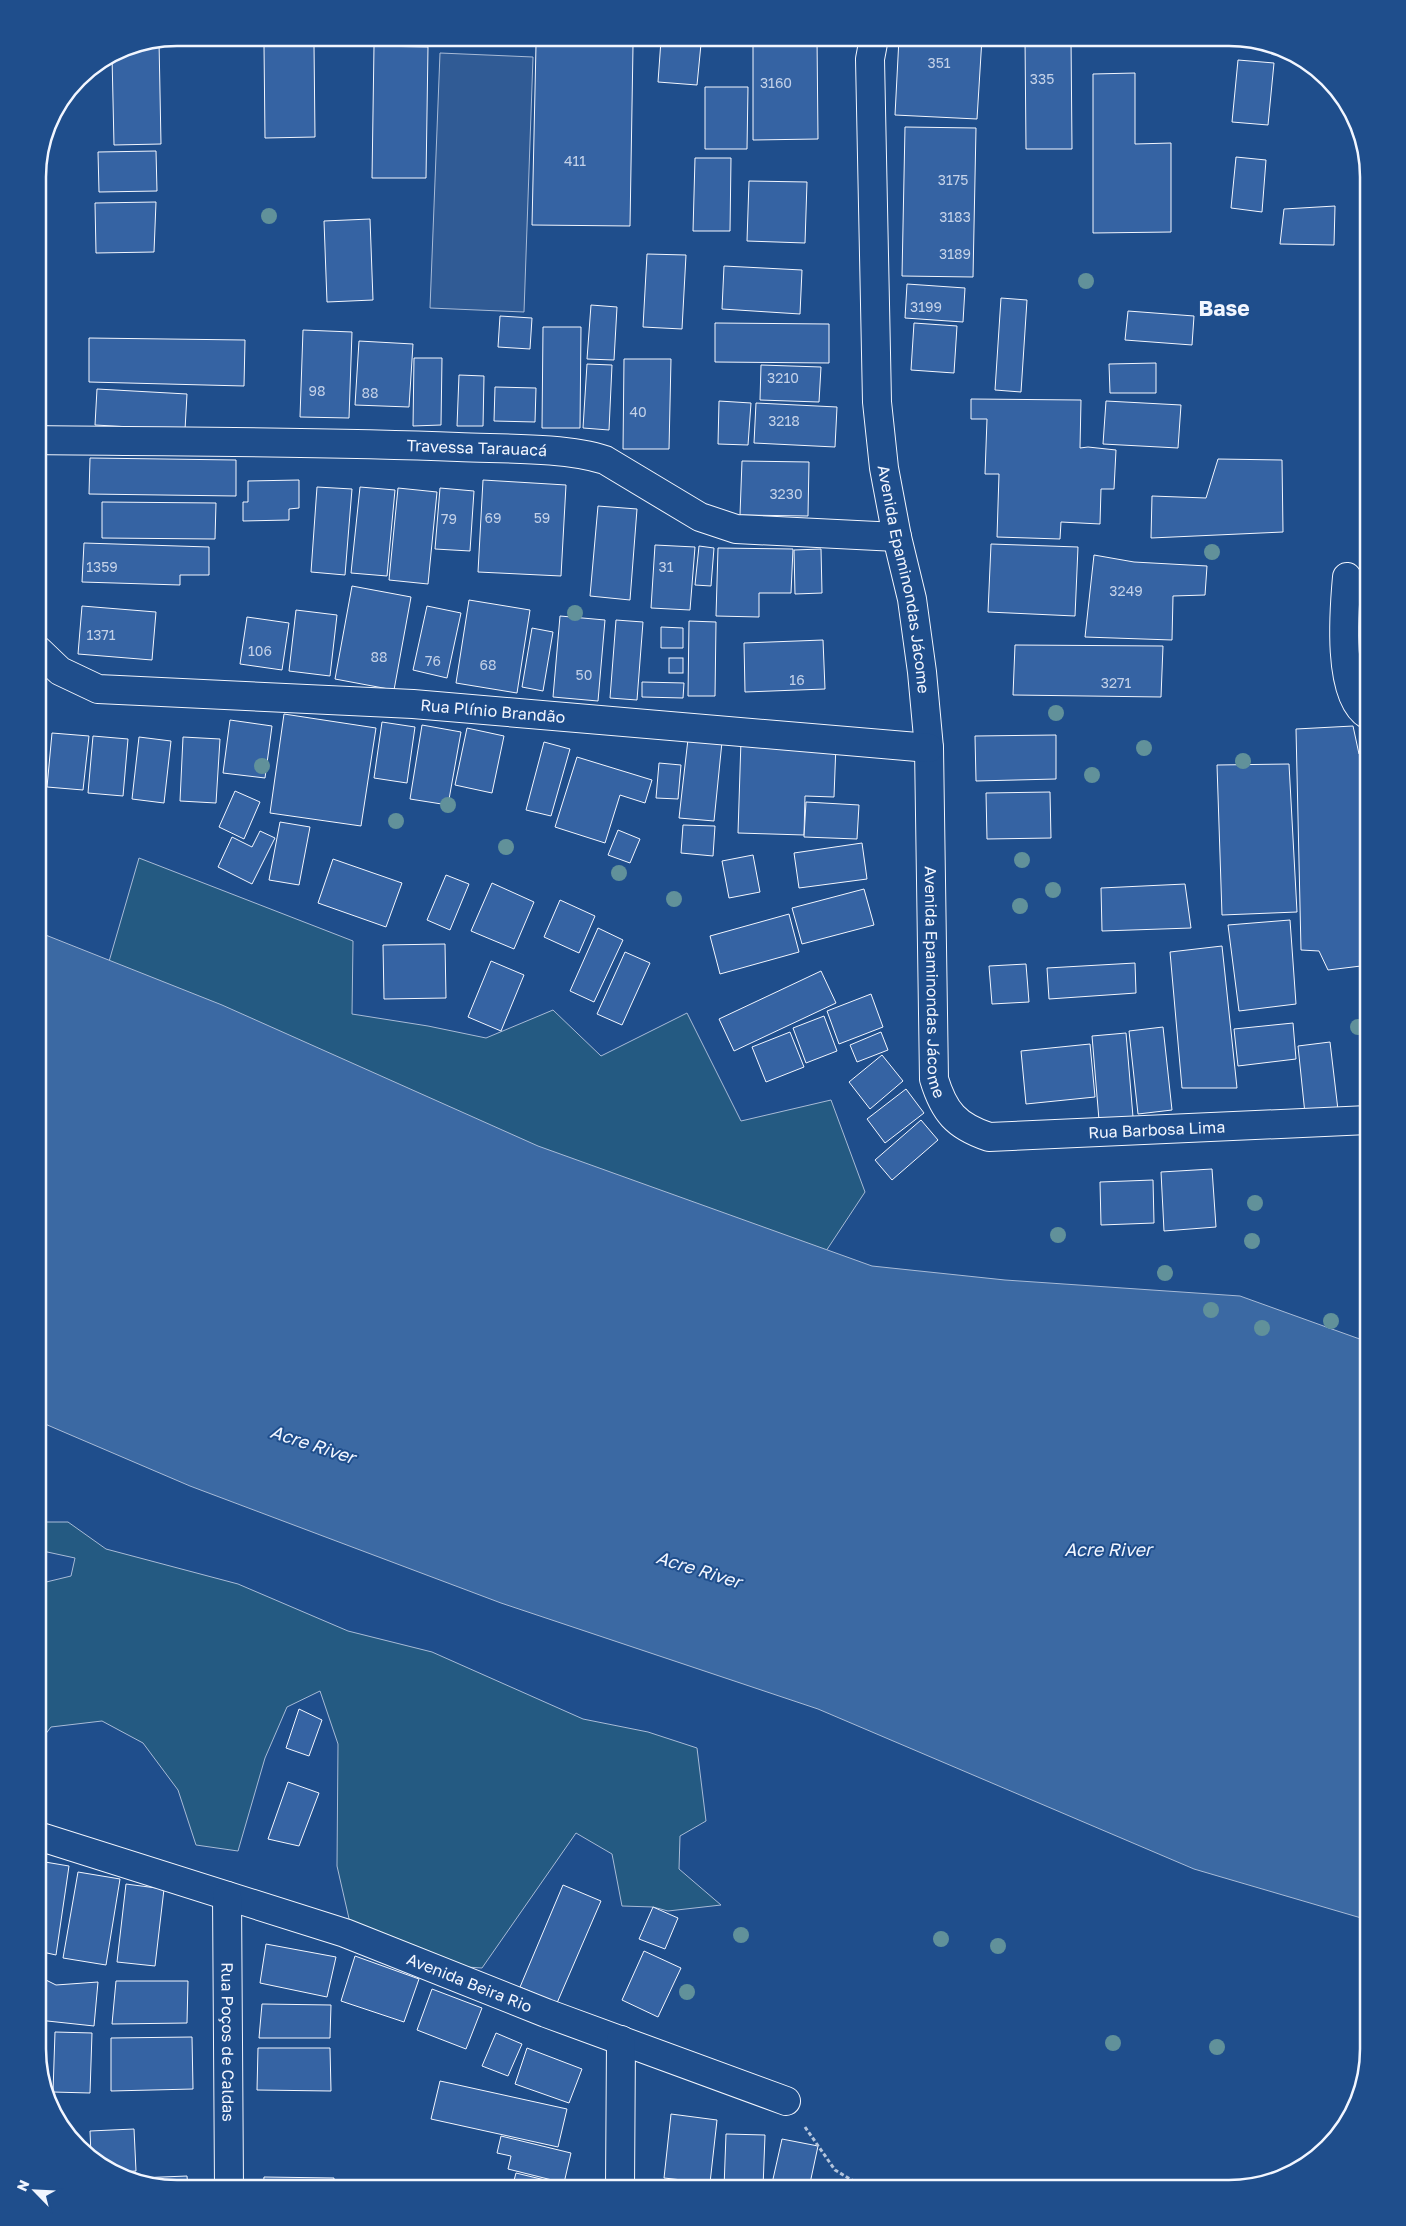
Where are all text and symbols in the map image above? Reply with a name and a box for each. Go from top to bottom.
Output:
house number: 351 [927,54,951,71]
house number: 335 [1030,70,1054,87]
house number: 3160 [760,74,792,91]
house number: 411 [564,152,586,169]
house number: 3175 [938,171,968,188]
house number: 3183 [939,208,971,225]
house number: 3189 [939,245,971,262]
district label: Base [1198,295,1250,321]
house number: 3199 [910,298,942,315]
house number: 3210 [767,369,799,386]
house number: 98 [308,382,326,399]
house number: 88 [361,384,379,401]
house number: 40 [629,403,647,420]
house number: 3218 [768,412,800,429]
street label: Travessa Tarauacá [406,435,548,460]
street label: Avenida Epaminondas Jácome [874,463,934,694]
house number: 3230 [769,485,803,502]
house number: 69 [485,509,501,526]
house number: 59 [534,509,550,526]
house number: 79 [441,510,457,527]
house number: 1359 [86,558,118,575]
house number: 31 [659,558,674,575]
house number: 3249 [1109,582,1143,599]
house number: 1371 [86,626,116,643]
house number: 106 [248,642,272,659]
house number: 88 [370,648,388,665]
house number: 76 [425,652,441,669]
house number: 68 [479,656,497,673]
house number: 50 [576,666,592,683]
house number: 16 [789,671,805,688]
house number: 3271 [1101,674,1131,691]
street label: Rua Plínio Brandão [420,695,566,727]
street label: Avenida Epaminondas Jácome [921,866,950,1101]
street label: Rua Barbosa Lima [1088,1116,1226,1143]
water label: Acre River [268,1420,361,1469]
water label: Acre River [1064,1538,1155,1560]
water label: Acre River [654,1546,747,1593]
street label: Avenida Beira Rio [404,1949,535,2016]
street label: Rua Poços de Caldas [217,1962,239,2122]
north arrow [10,2166,60,2216]
text: N [13,2177,33,2194]

